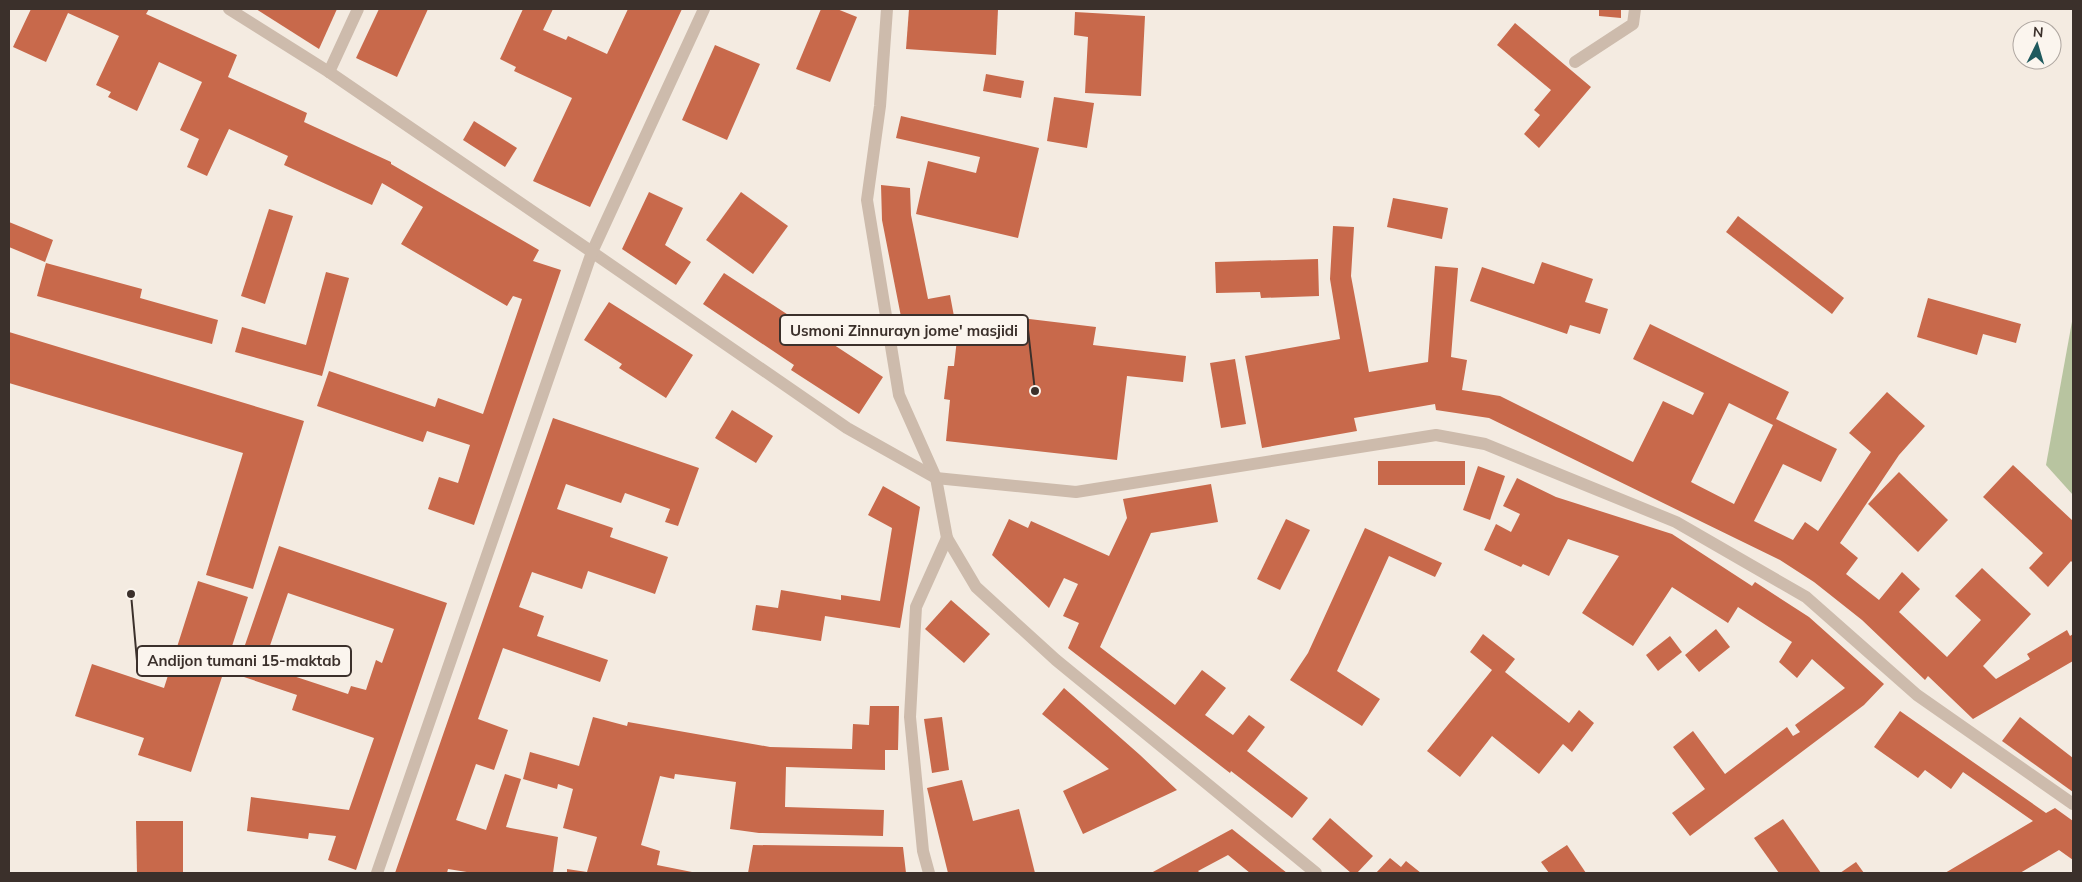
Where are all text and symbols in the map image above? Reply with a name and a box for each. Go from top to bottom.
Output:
north arrow [2012,20,2062,70]
text: N [2032,23,2044,41]
callout: Usmoni Zinnurayn jome' masjidi [780,315,1028,345]
text: Usmoni Zinnurayn jome' masjidi [790,321,1018,340]
callout: Andijon tumani 15-maktab [137,646,351,676]
text: Andijon tumani 15-maktab [147,651,341,670]

